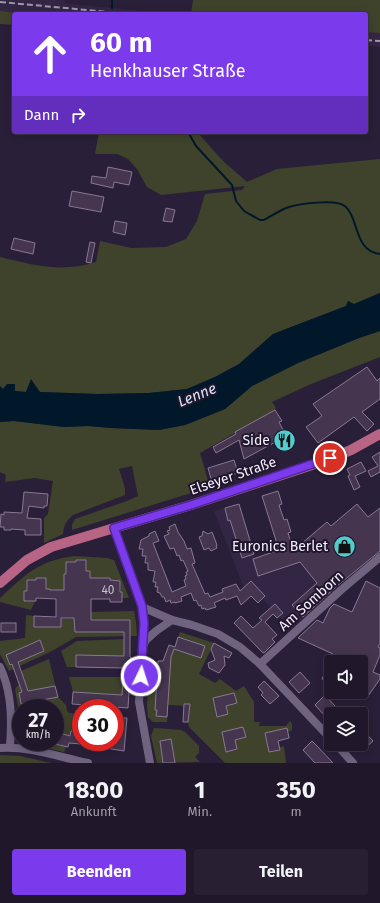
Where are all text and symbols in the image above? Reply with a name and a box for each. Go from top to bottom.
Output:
text: 60 m [90,26,152,59]
icon: ahead [24,28,76,80]
text: Henkhauser Straße [90,60,245,82]
icon: right [67,104,89,126]
text: Dann [24,106,59,124]
water label: Lenne [175,379,219,411]
restaurant icon: Side [272,427,298,453]
place label: Side [242,432,270,449]
pin [313,441,347,475]
icon: arrive [319,447,341,469]
street label: Elseyer Straße [188,453,278,499]
shop icon: Euronics Berlet [331,533,357,559]
place label: Euronics Berlet [232,538,329,555]
street label: Am Somborn [275,567,347,635]
house number: 40 [101,583,115,597]
position arrow [120,655,162,697]
map controls [324,655,368,751]
button: sound [324,655,368,699]
speed limit sign: 30 [72,699,124,751]
button: layers [324,707,368,751]
text: 27 [28,708,48,732]
text: km/h [26,729,50,741]
text: 18:00 [64,776,123,804]
text: 1 [194,776,205,804]
text: 350 [276,776,316,804]
text: Ankunft [71,804,117,819]
text: Min. [187,804,212,819]
text: m [290,804,302,819]
button: Beenden [12,849,186,895]
button: Teilen [194,849,368,895]

